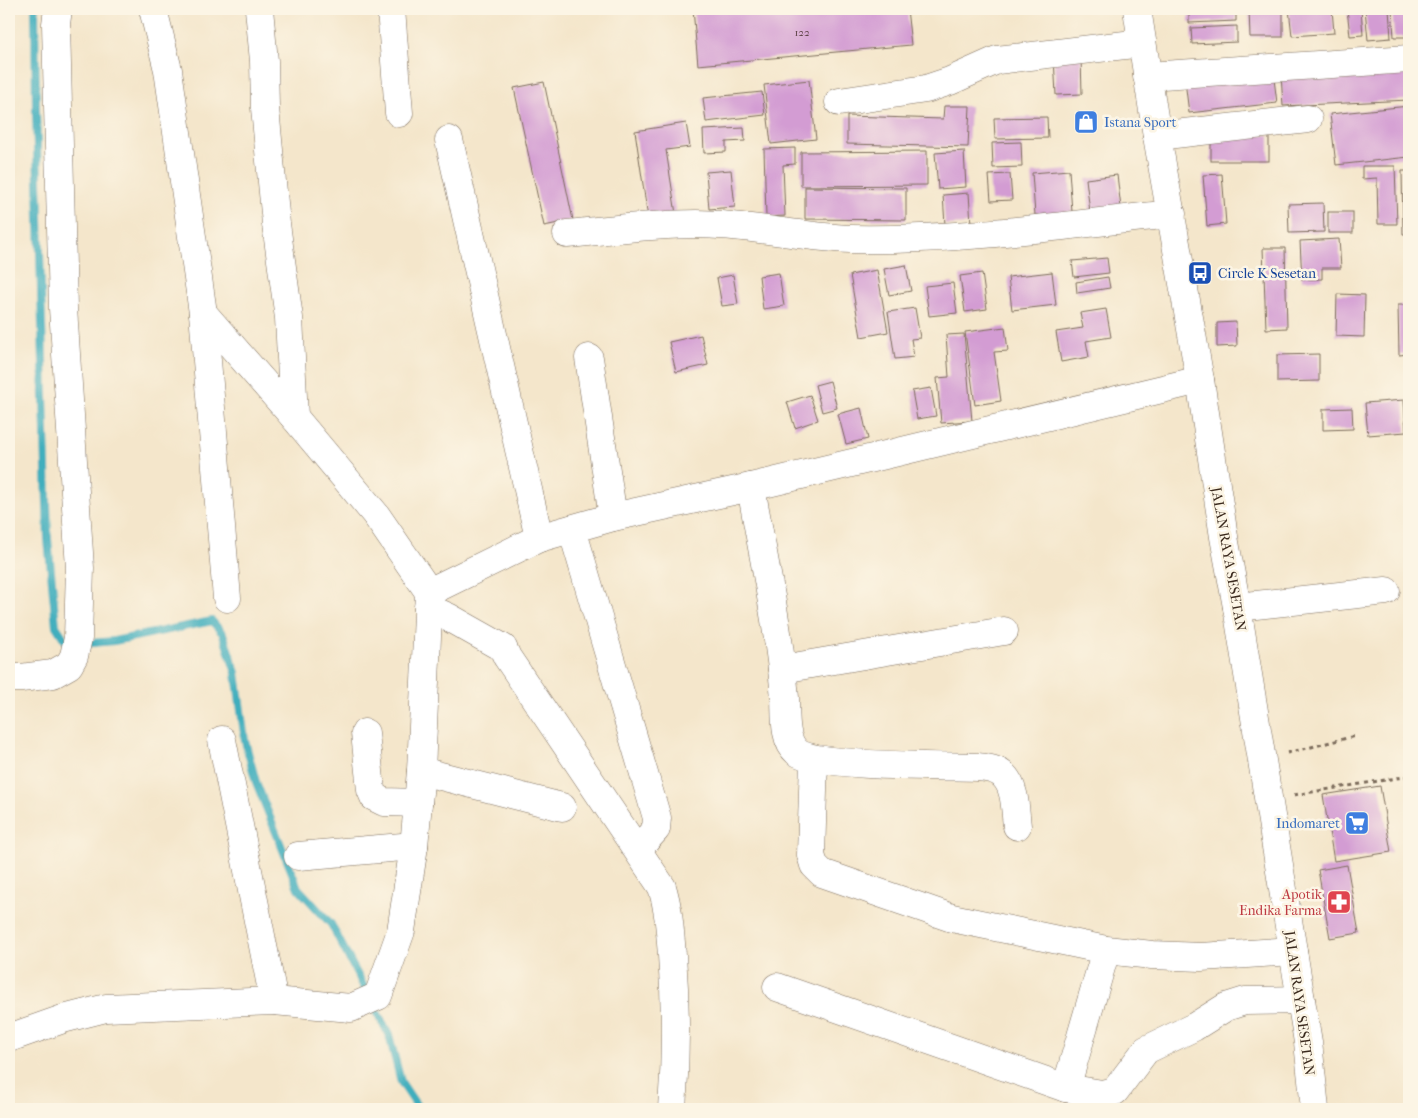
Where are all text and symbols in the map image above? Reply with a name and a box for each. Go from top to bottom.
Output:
house number: 122 [794,26,810,39]
shop icon: Istana Sport [1073,109,1099,135]
place label: Istana Sport [1104,114,1177,131]
bus stop icon: Circle K Sesetan [1187,260,1213,286]
place label: Circle K Sesetan [1218,265,1316,282]
street label: JALAN RAYA SESETAN [1207,485,1250,633]
supermarket icon: Indomaret [1344,810,1370,836]
place label: Indomaret [1276,815,1340,832]
place label: Apotik Endika Farma [1239,886,1323,919]
pharmacy icon: Apotik Endika Farma [1326,889,1352,915]
street label: JALAN RAYA SESETAN [1281,929,1318,1077]

